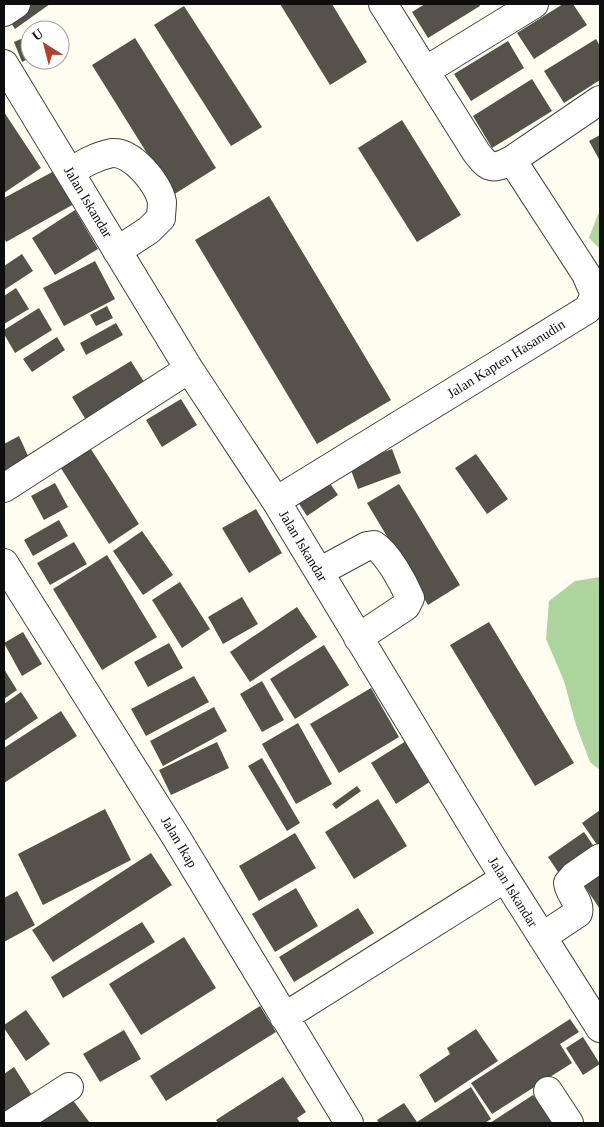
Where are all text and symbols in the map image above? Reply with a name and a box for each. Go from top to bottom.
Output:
north arrow [20,20,70,70]
text: U [29,26,46,44]
street label: Jalan Iskandar [61,164,115,241]
street label: Jalan Kapten Hasanudin [444,317,568,401]
street label: Jalan Iskandar [276,508,330,585]
street label: Jalan Ikap [158,814,200,870]
street label: Jalan Iskandar [485,854,541,930]

